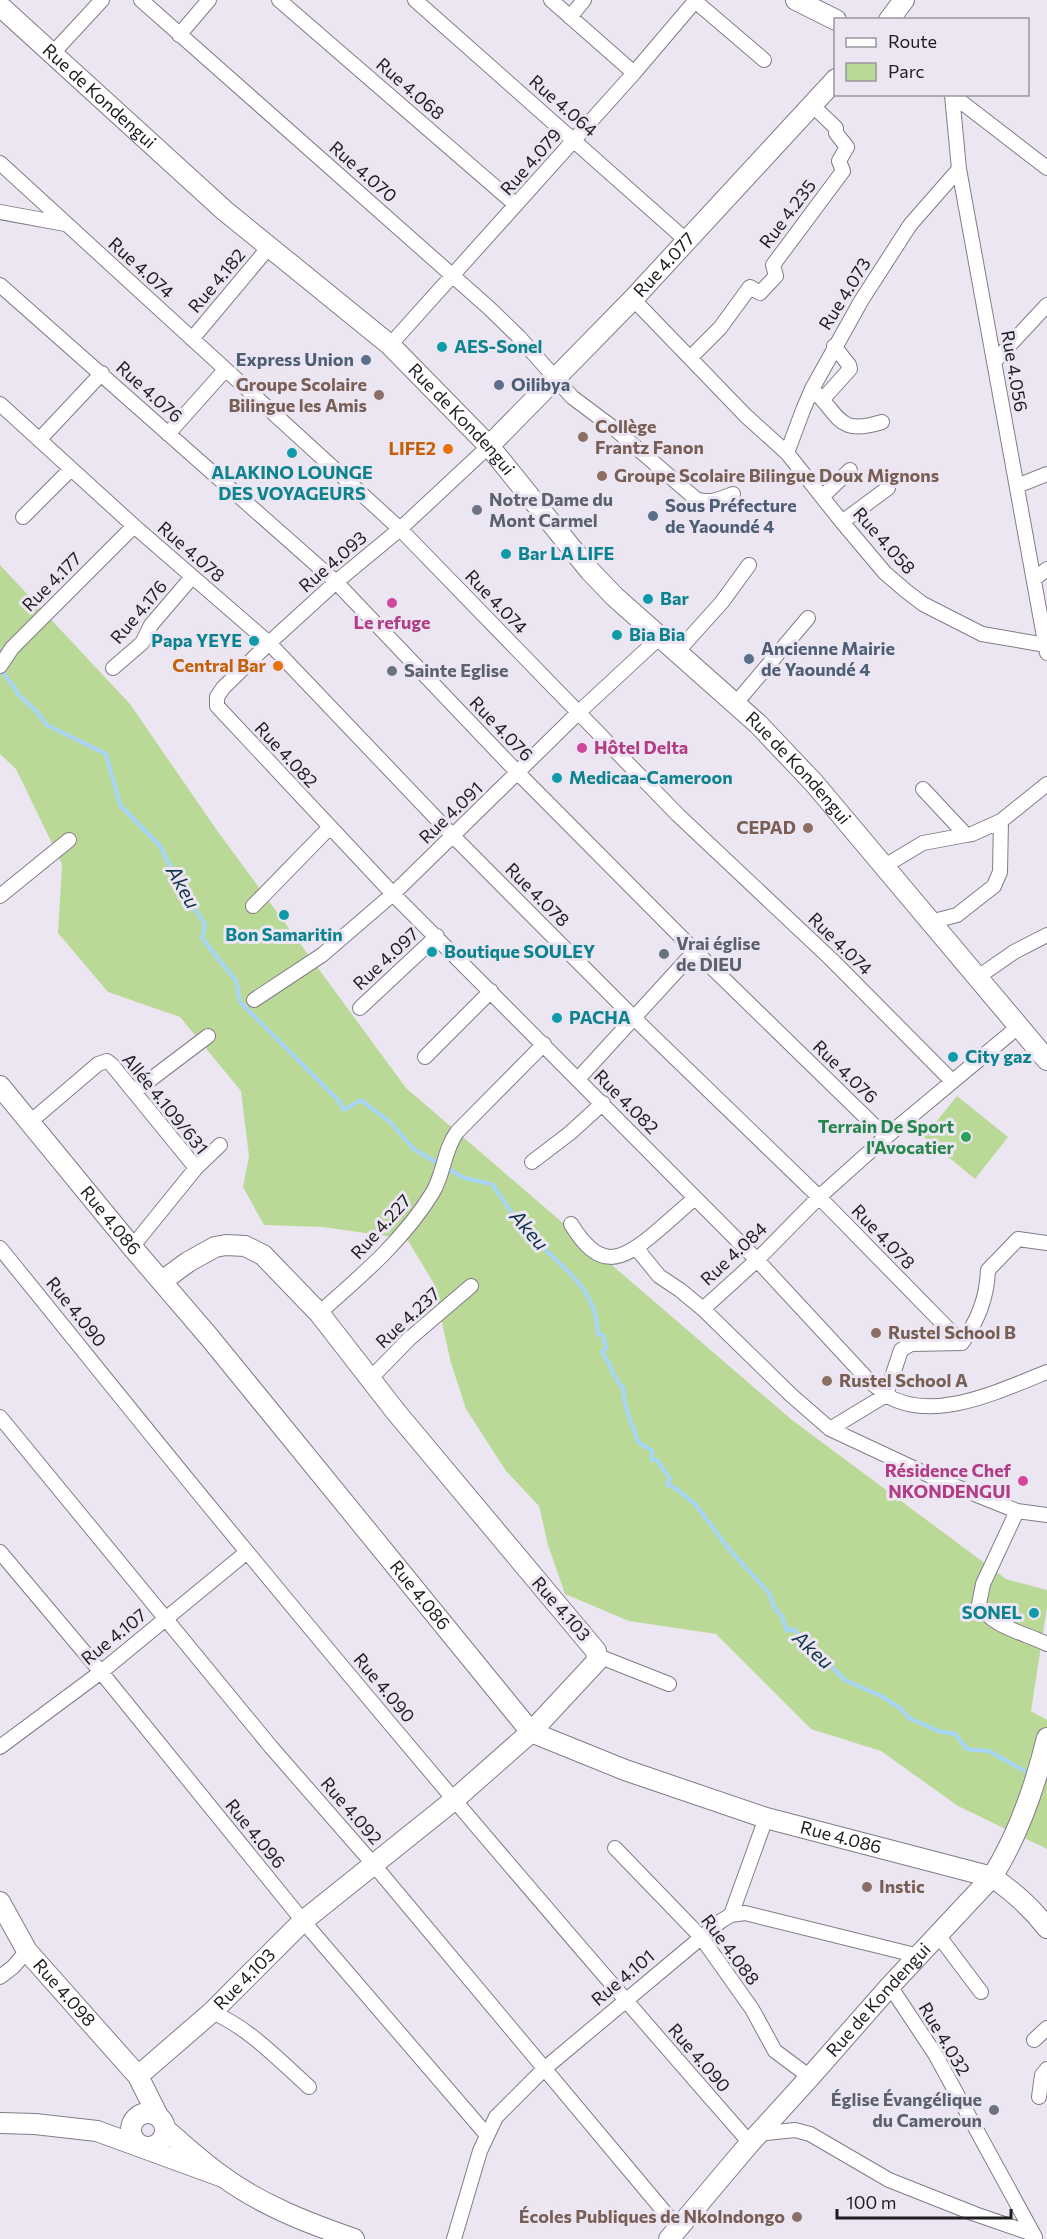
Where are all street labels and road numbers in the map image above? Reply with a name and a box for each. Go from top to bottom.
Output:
street label: Rue de Kondengui [39,38,161,153]
street label: Rue 4.068 [372,53,449,124]
street label: Rue 4.064 [525,70,602,141]
street label: Rue 4.079 [495,123,565,199]
street label: Rue 4.070 [325,136,402,207]
street label: Rue 4.235 [754,175,820,252]
street label: Rue 4.077 [628,227,699,301]
street label: Rue 4.074 [104,232,179,302]
street label: Rue 4.182 [183,244,249,317]
street label: Rue 4.073 [813,253,875,334]
street label: Rue 4.056 [997,328,1033,413]
street label: Rue 4.076 [112,356,187,427]
street label: Rue de Kondengui [404,358,520,479]
street label: Rue 4.058 [849,502,921,578]
street label: Rue 4.078 [154,516,230,586]
street label: Rue 4.093 [294,526,371,597]
street label: Rue 4.177 [17,547,86,616]
street label: Rue 4.074 [461,565,533,638]
street label: Rue 4.176 [105,575,171,648]
street label: Rue 4.076 [465,691,538,765]
street label: Rue de Kondengui [741,706,856,829]
street label: Rue 4.082 [251,717,323,792]
street label: Rue 4.091 [414,777,487,848]
street label: Rue 4.078 [501,858,574,931]
street label: Rue 4.074 [804,907,877,979]
street label: Rue 4.097 [348,922,423,994]
street label: Rue 4.076 [809,1035,883,1108]
street label: Allée 4.109/631 [118,1048,213,1158]
street label: Rue 4.082 [590,1064,664,1138]
street label: Rue 4.086 [76,1181,146,1259]
street label: Rue 4.227 [346,1190,415,1263]
street label: Rue 4.078 [847,1199,920,1273]
street label: Rue 4.084 [695,1217,771,1290]
street label: Rue 4.090 [42,1272,112,1351]
street label: Rue 4.237 [371,1282,444,1352]
street label: Rue 4.086 [386,1556,455,1634]
street label: Rue 4.103 [528,1572,596,1645]
street label: Rue 4.107 [76,1603,150,1669]
street label: Rue 4.090 [349,1648,420,1727]
street label: Rue 4.092 [316,1772,387,1849]
street label: Rue 4.096 [221,1794,290,1873]
street label: Rue 4.086 [798,1815,884,1858]
street label: Rue 4.088 [697,1910,765,1989]
street label: Rue de Kondengui [821,1938,935,2061]
street label: Rue 4.103 [209,1943,279,2014]
street label: Rue 4.101 [586,1945,658,2010]
street label: Rue 4.098 [29,1954,101,2031]
street label: Rue 4.032 [914,1998,975,2079]
street label: Rue 4.090 [664,2018,736,2096]

